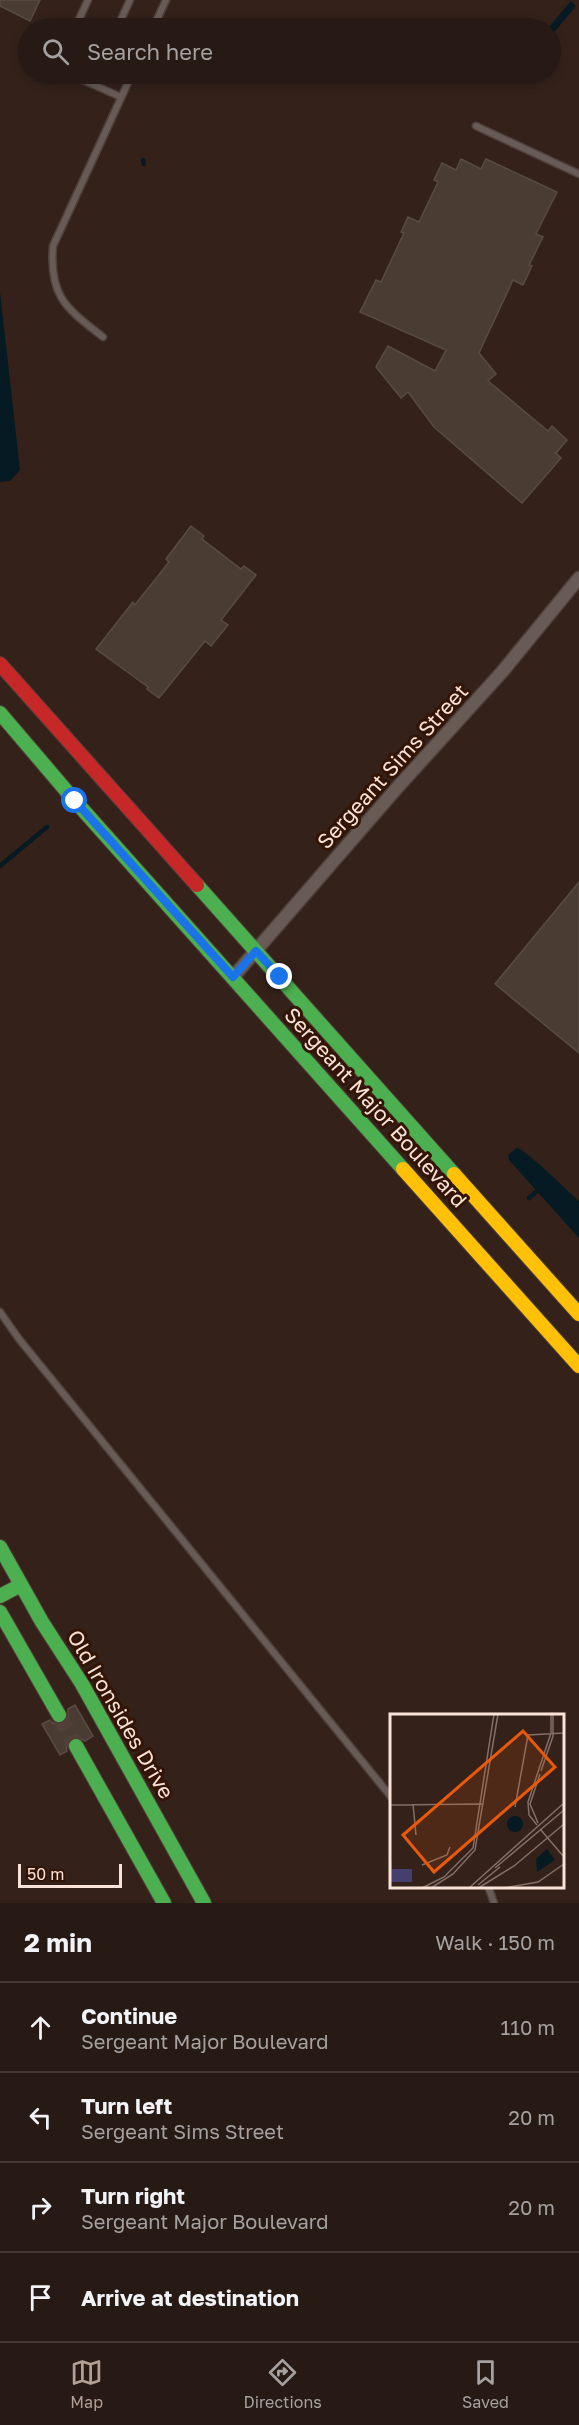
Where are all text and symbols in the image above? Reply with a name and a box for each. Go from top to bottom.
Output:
search box [18,18,561,84]
icon: search [39,35,72,68]
text: Search here [87,38,213,65]
street label: Sergeant Sims Street [311,678,473,854]
route start [61,787,87,813]
route end [266,963,292,989]
street label: Sergeant Major Boulevard [279,1002,473,1212]
street label: Old Ironsides Drive [62,1625,180,1803]
inset map [390,1714,564,1888]
scale bar [18,1861,122,1888]
text: 50 m [27,1864,64,1884]
text: 2 min [24,1927,92,1958]
text: Walk · 150 m [435,1930,555,1954]
text: Continue [81,2002,177,2029]
icon: ahead [24,2011,57,2044]
text: 110 m [501,2015,555,2039]
text: Sergeant Major Boulevard [81,2029,329,2053]
text: Turn left [81,2092,172,2119]
icon: left [24,2101,57,2134]
text: 20 m [508,2105,555,2129]
text: Sergeant Sims Street [81,2119,284,2143]
text: Turn right [81,2182,185,2209]
icon: right [24,2191,57,2224]
text: 20 m [508,2195,555,2219]
text: Sergeant Major Boulevard [81,2209,329,2233]
icon: arrive [24,2281,57,2314]
text: Arrive at destination [81,2284,299,2311]
tab: Map [70,2356,103,2412]
tab: Directions [244,2356,322,2412]
tab: Saved [462,2356,509,2412]

